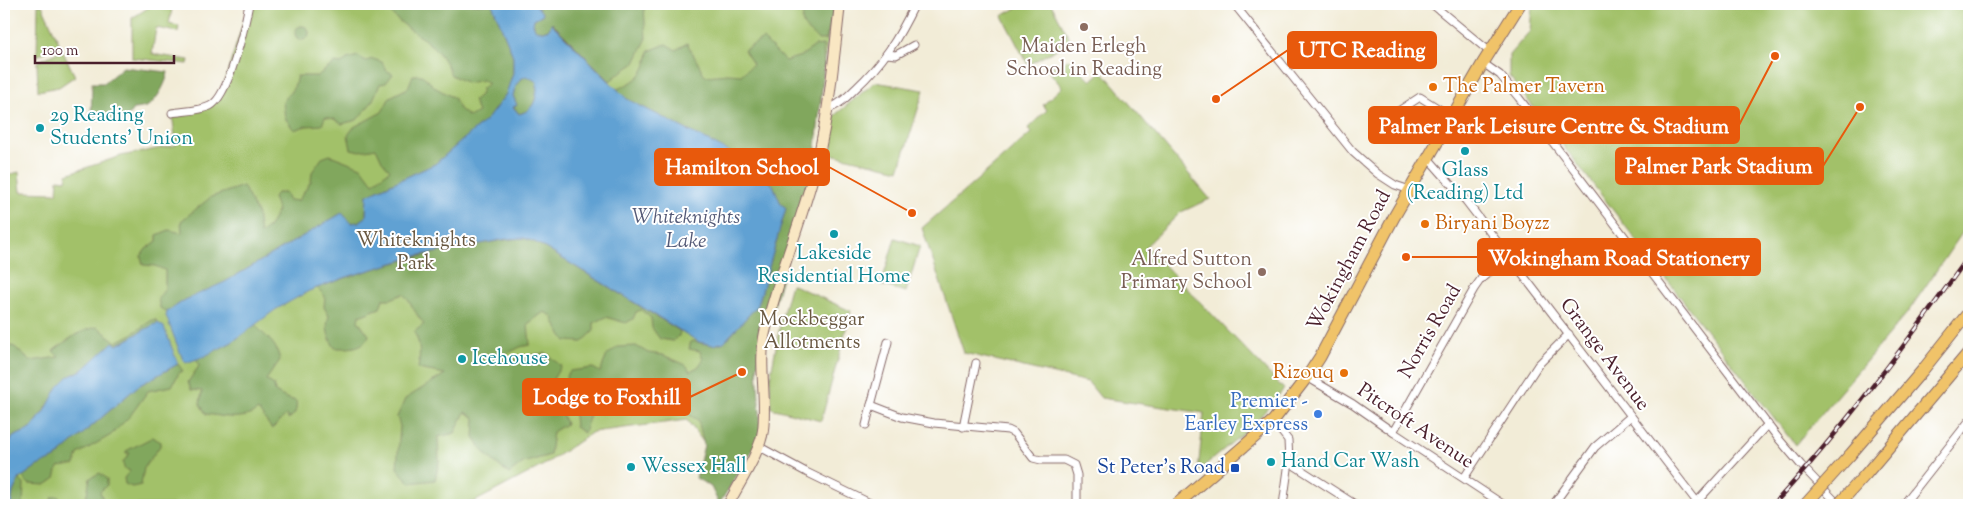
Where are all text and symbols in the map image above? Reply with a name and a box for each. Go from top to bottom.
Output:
marker: Maiden Erlegh School in Reading [1078,21,1090,33]
scale bar [35,32,174,64]
callout: UTC Reading [1288,32,1436,68]
place label: Maiden Erlegh School in Reading [1006,33,1162,85]
text: UTC Reading [1298,37,1426,67]
text: 100 m [42,41,79,62]
place label: The Palmer Tavern [1443,73,1605,102]
marker: The Palmer Tavern [1427,81,1439,93]
place label: 29 Reading Students’ Union [50,102,193,154]
callout: Palmer Park Leisure Centre & Stadium [1369,107,1739,143]
text: Palmer Park Leisure Centre & Stadium [1379,113,1730,143]
marker: 29 Reading Students’ Union [34,122,46,134]
marker: Glass (Reading) Ltd [1459,145,1471,157]
callout: Palmer Park Stadium [1616,148,1823,184]
callout: Hamilton School [655,149,829,185]
text: Palmer Park Stadium [1625,153,1813,183]
text: Hamilton School [665,154,819,184]
place label: Glass (Reading) Ltd [1406,157,1524,209]
street label: Wokingham Road [1301,185,1399,337]
water label: Whiteknights Lake [632,203,740,257]
place label: Biryani Boyzz [1435,210,1550,239]
marker: Biryani Boyzz [1419,218,1431,230]
park label: Whiteknights Park [356,227,476,279]
marker: Lakeside Residential Home [828,228,840,240]
callout: Wokingham Road Stationery [1478,239,1760,275]
place label: Lakeside Residential Home [758,240,910,292]
text: Wokingham Road Stationery [1488,245,1751,275]
place label: Alfred Sutton Primary School [1121,246,1252,298]
marker: Alfred Sutton Primary School [1256,266,1268,278]
street label: Norris Road [1392,280,1470,384]
street label: Grange Avenue [1552,292,1656,418]
park label: Mockbeggar Allotments [760,306,865,358]
place label: Icehouse [472,345,548,374]
marker: Icehouse [456,353,468,365]
place label: Rizouq [1273,359,1334,388]
marker: Rizouq [1338,367,1350,379]
street label: Pitcroft Avenue [1351,377,1479,477]
callout: Lodge to Foxhill [523,379,690,415]
text: Lodge to Foxhill [533,384,681,414]
place label: Premier - Earley Express [1184,388,1308,440]
marker: Premier - Earley Express [1312,408,1324,420]
place label: Hand Car Wash [1281,448,1420,477]
place label: Wessex Hall [641,453,747,482]
place label: St Peter's Road [1097,454,1225,483]
marker: Hand Car Wash [1265,456,1277,468]
marker: Wessex Hall [625,461,637,473]
marker: St Peter's Road [1229,462,1241,474]

